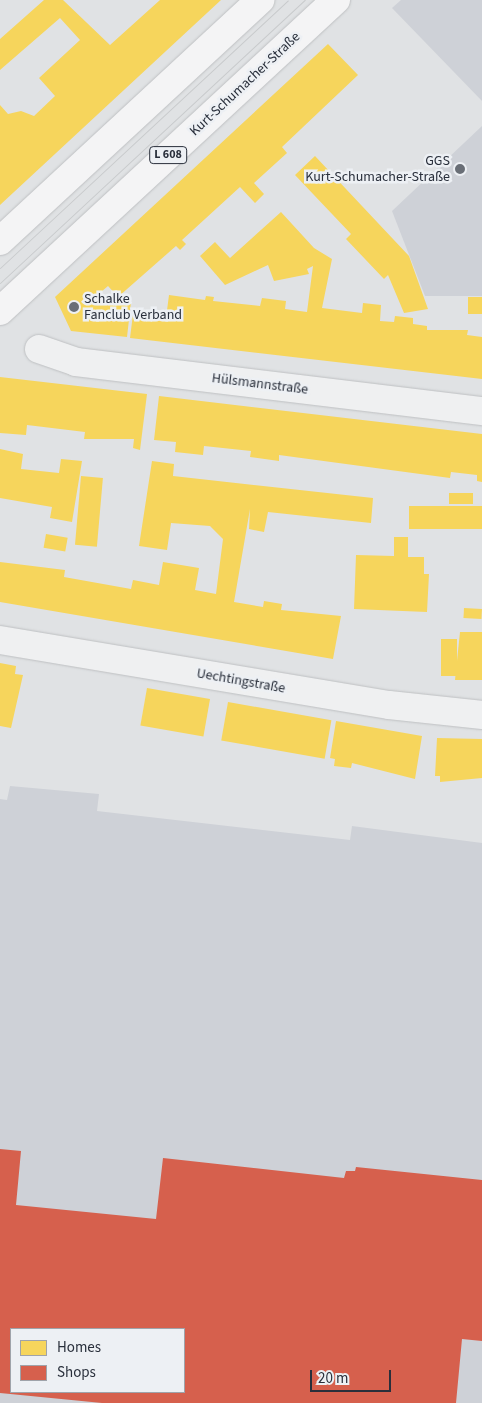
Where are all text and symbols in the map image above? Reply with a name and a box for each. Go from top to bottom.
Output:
street label: Kurt-Schumacher-Straße [186,29,304,139]
road number: L 608 [148,146,188,164]
place label: GGS Kurt-Schumacher-Straße [305,153,450,186]
marker: GGS Kurt-Schumacher-Straße [454,163,466,175]
place label: Schalke Fanclub Verband [84,291,182,324]
marker: Schalke Fanclub Verband [68,301,80,313]
street label: Hülsmannstraße [211,370,309,398]
street label: Uechtingstraße [195,665,287,697]
legend [10,1328,185,1393]
text: Homes [57,1337,101,1358]
scale bar [312,1360,393,1392]
text: Shops [57,1362,96,1383]
text: 20 m [318,1368,348,1389]

